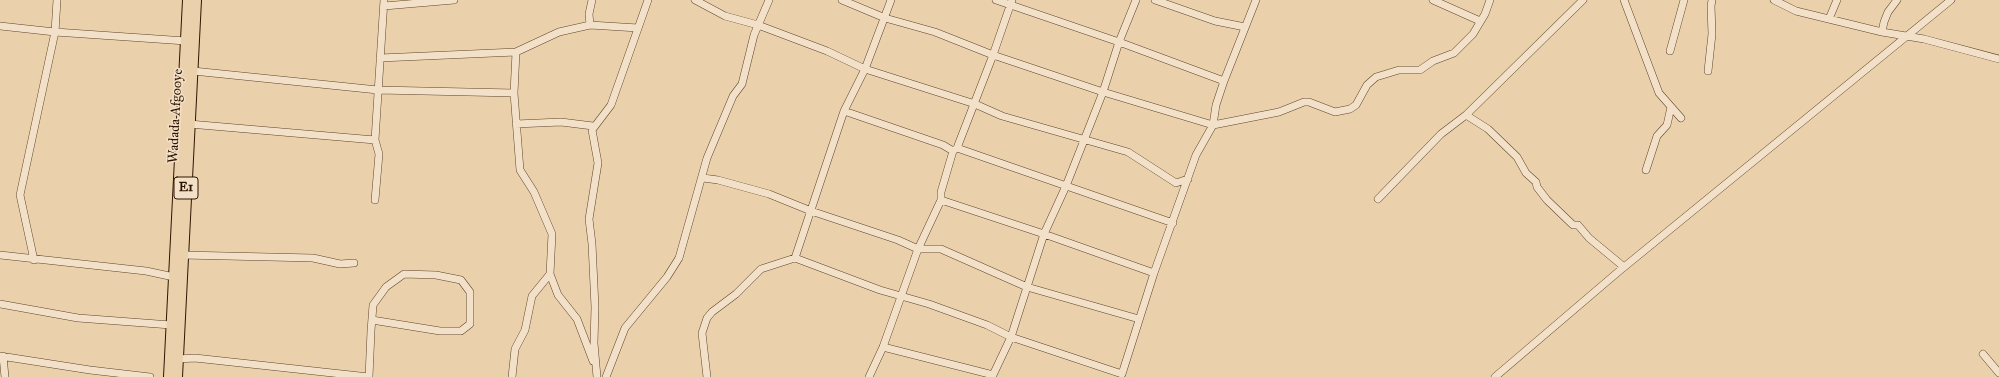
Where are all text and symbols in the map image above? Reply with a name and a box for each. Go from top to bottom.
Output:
street label: Wadada Afgooye [165,68,187,164]
road number: E1 [174,177,198,199]

